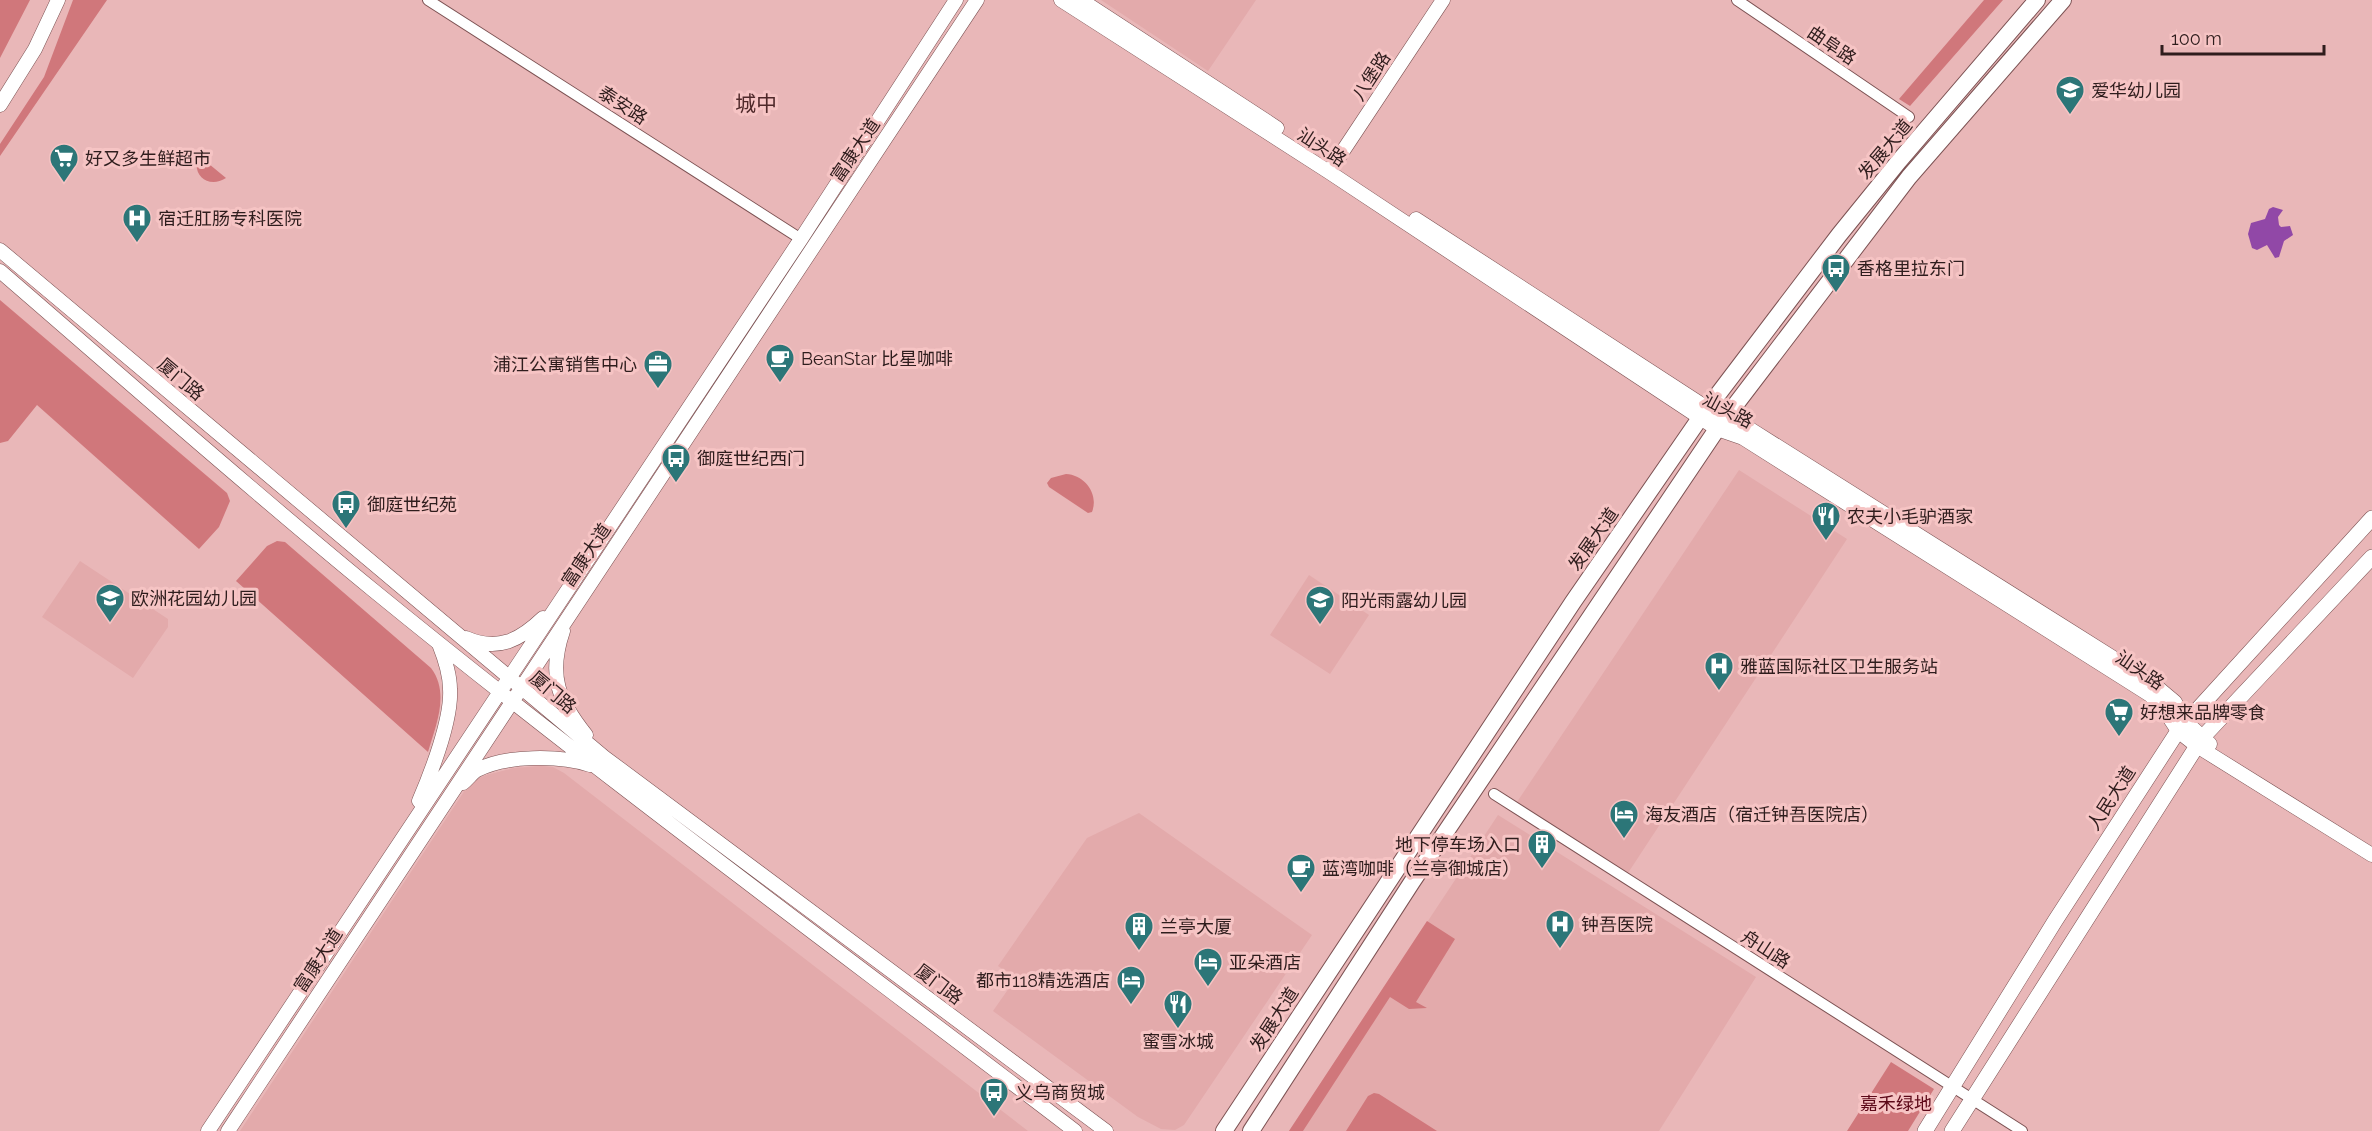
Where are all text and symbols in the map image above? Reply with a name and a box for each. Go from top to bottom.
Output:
scale bar [2162,18,2324,56]
street label: 曲阜路 [1804,21,1860,69]
text: 100 m [2171,28,2222,49]
street label: 八堡路 [1347,48,1395,104]
school or university icon: 爱华幼儿园 [2054,74,2086,116]
place label: 爱华幼儿园 [2091,80,2181,101]
street label: 泰安路 [595,81,651,129]
district label: 城中 [735,91,777,116]
street label: 富康大道 [826,114,884,186]
street label: 发展大道 [1854,115,1916,183]
street label: 汕头路 [1294,123,1350,171]
supermarket icon: 好又多生鲜超市 [48,142,80,184]
place label: 好又多生鲜超市 [85,148,211,169]
hospital icon: 宿迁肛肠专科医院 [121,202,153,244]
place label: 宿迁肛肠专科医院 [158,208,302,229]
bus stop icon: 香格里拉东门 [1820,252,1852,294]
place label: 香格里拉东门 [1857,258,1965,279]
cafe icon: BeanStar 比星咖啡 [764,342,796,384]
office icon: 浦江公寓销售中心 [642,348,674,390]
place label: BeanStar 比星咖啡 [801,348,953,369]
street label: 厦门路 [154,354,208,404]
place label: 浦江公寓销售中心 [493,354,637,375]
street label: 汕头路 [1699,388,1757,432]
bus stop icon: 御庭世纪西门 [660,442,692,484]
place label: 御庭世纪西门 [697,448,805,469]
bus stop icon: 御庭世纪苑 [330,488,362,530]
place label: 御庭世纪苑 [367,494,457,515]
restaurant icon: 农夫小毛驴酒家 [1810,500,1842,542]
street label: 发展大道 [1564,503,1622,575]
place label: 农夫小毛驴酒家 [1847,506,1973,527]
street label: 富康大道 [557,519,615,591]
school or university icon: 欧洲花园幼儿园 [94,582,126,624]
school or university icon: 阳光雨露幼儿园 [1304,584,1336,626]
place label: 欧洲花园幼儿园 [131,588,257,609]
place label: 阳光雨露幼儿园 [1341,590,1467,611]
street label: 汕头路 [2112,646,2168,694]
hospital icon: 雅蓝国际社区卫生服务站 [1703,650,1735,692]
place label: 雅蓝国际社区卫生服务站 [1740,656,1938,677]
street label: 厦门路 [526,667,580,717]
supermarket icon: 好想来品牌零食 [2103,696,2135,738]
place label: 好想来品牌零食 [2140,702,2266,723]
street label: 人民大道 [2083,762,2139,834]
hotel icon: 海友酒店（宿迁钟吾医院店） [1608,798,1640,840]
place label: 海友酒店（宿迁钟吾医院店） [1645,804,1879,825]
building icon: 地下停车场入口 [1526,828,1558,870]
place label: 地下停车场入口 [1395,834,1521,855]
cafe icon: 蓝湾咖啡（兰亭御城店） [1285,852,1317,894]
place label: 蓝湾咖啡（兰亭御城店） [1322,858,1520,879]
hospital icon: 钟吾医院 [1544,908,1576,950]
building icon: 兰亭大厦 [1123,910,1155,952]
place label: 钟吾医院 [1581,914,1653,935]
place label: 兰亭大厦 [1160,916,1232,937]
street label: 富康大道 [290,924,346,996]
street label: 舟山路 [1738,925,1794,973]
hotel icon: 亚朵酒店 [1192,946,1224,988]
place label: 亚朵酒店 [1229,952,1301,973]
street label: 厦门路 [911,959,967,1009]
hotel icon: 都市118精选酒店 [1115,964,1147,1006]
place label: 都市118精选酒店 [976,970,1110,991]
street label: 发展大道 [1246,983,1302,1055]
restaurant icon: 蜜雪冰城 [1162,988,1194,1030]
place label: 蜜雪冰城 [1142,1031,1214,1052]
bus stop icon: 义乌商贸城 [978,1076,1010,1118]
place label: 义乌商贸城 [1015,1082,1105,1103]
park label: 嘉禾绿地 [1860,1093,1932,1114]

